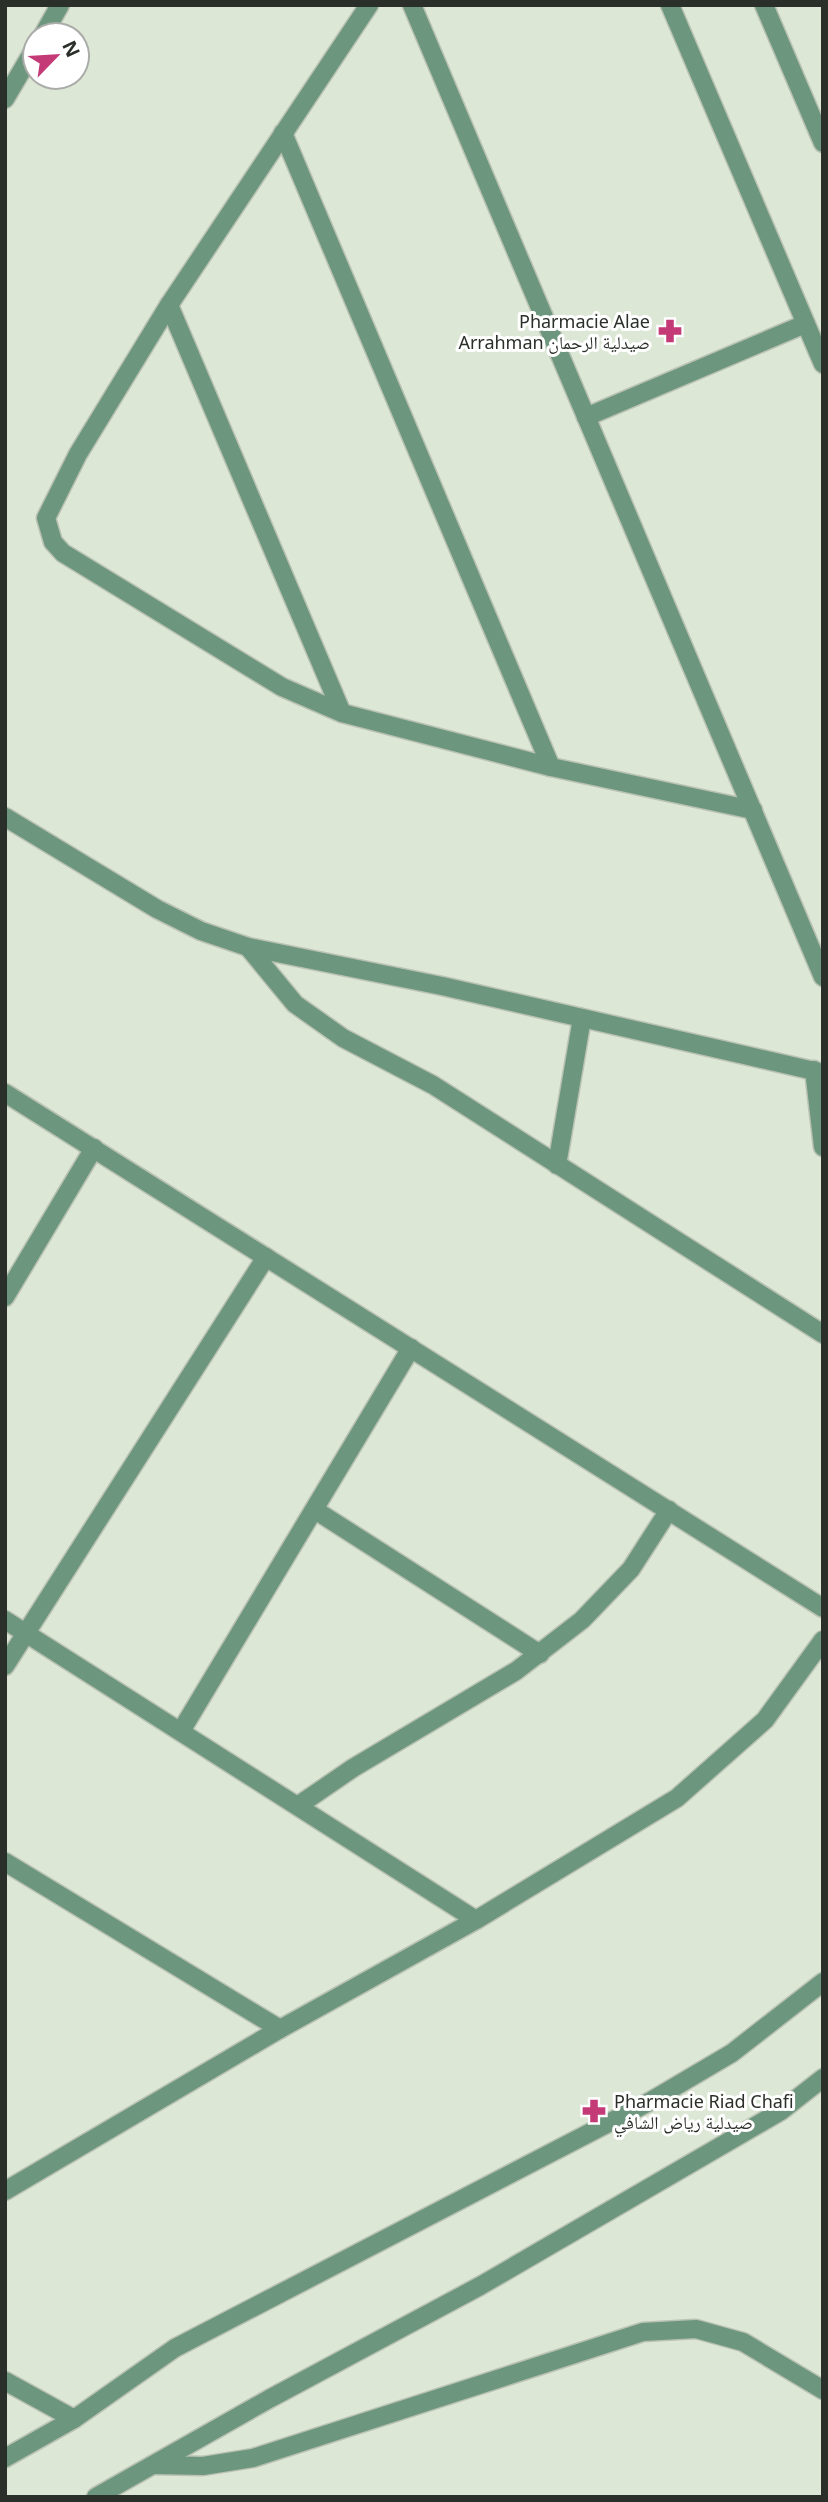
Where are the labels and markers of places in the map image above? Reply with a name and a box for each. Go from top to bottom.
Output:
place label: Pharmacie Alae Arrahman صيدلية الرحمان [458,309,650,354]
pharmacy icon: Pharmacie Alae Arrahman صيدلية الرحمان [656,317,684,345]
place label: Pharmacie Riad Chafi صيدلية رياض الشافي [614,2089,794,2138]
pharmacy icon: Pharmacie Riad Chafi صيدلية رياض الشافي [580,2097,608,2125]

